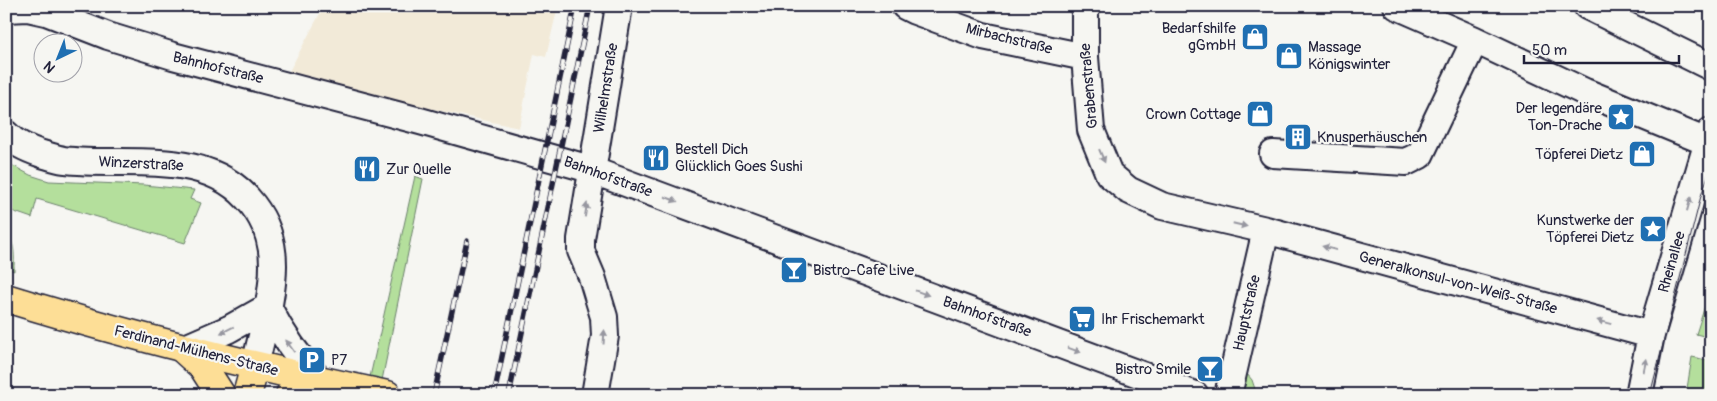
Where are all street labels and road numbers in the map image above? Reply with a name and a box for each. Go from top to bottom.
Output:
street label: Mirbachstraße [964,19,1055,59]
street label: Wilhelmstraße [590,41,623,134]
street label: Grabenstraße [1076,42,1102,129]
street label: Bahnhofstraße [171,48,266,89]
street label: Winzerstraße [98,152,185,176]
street label: Bahnhofstraße [561,152,655,202]
street label: Rheinallee [1654,229,1690,295]
street label: Generalkonsul-von-Weiß-Straße [1357,247,1560,319]
street label: Hauptstraße [1229,273,1265,353]
street label: Bahnhofstraße [940,292,1034,342]
street label: Ferdinand-Mülhens-Straße [112,321,281,381]

